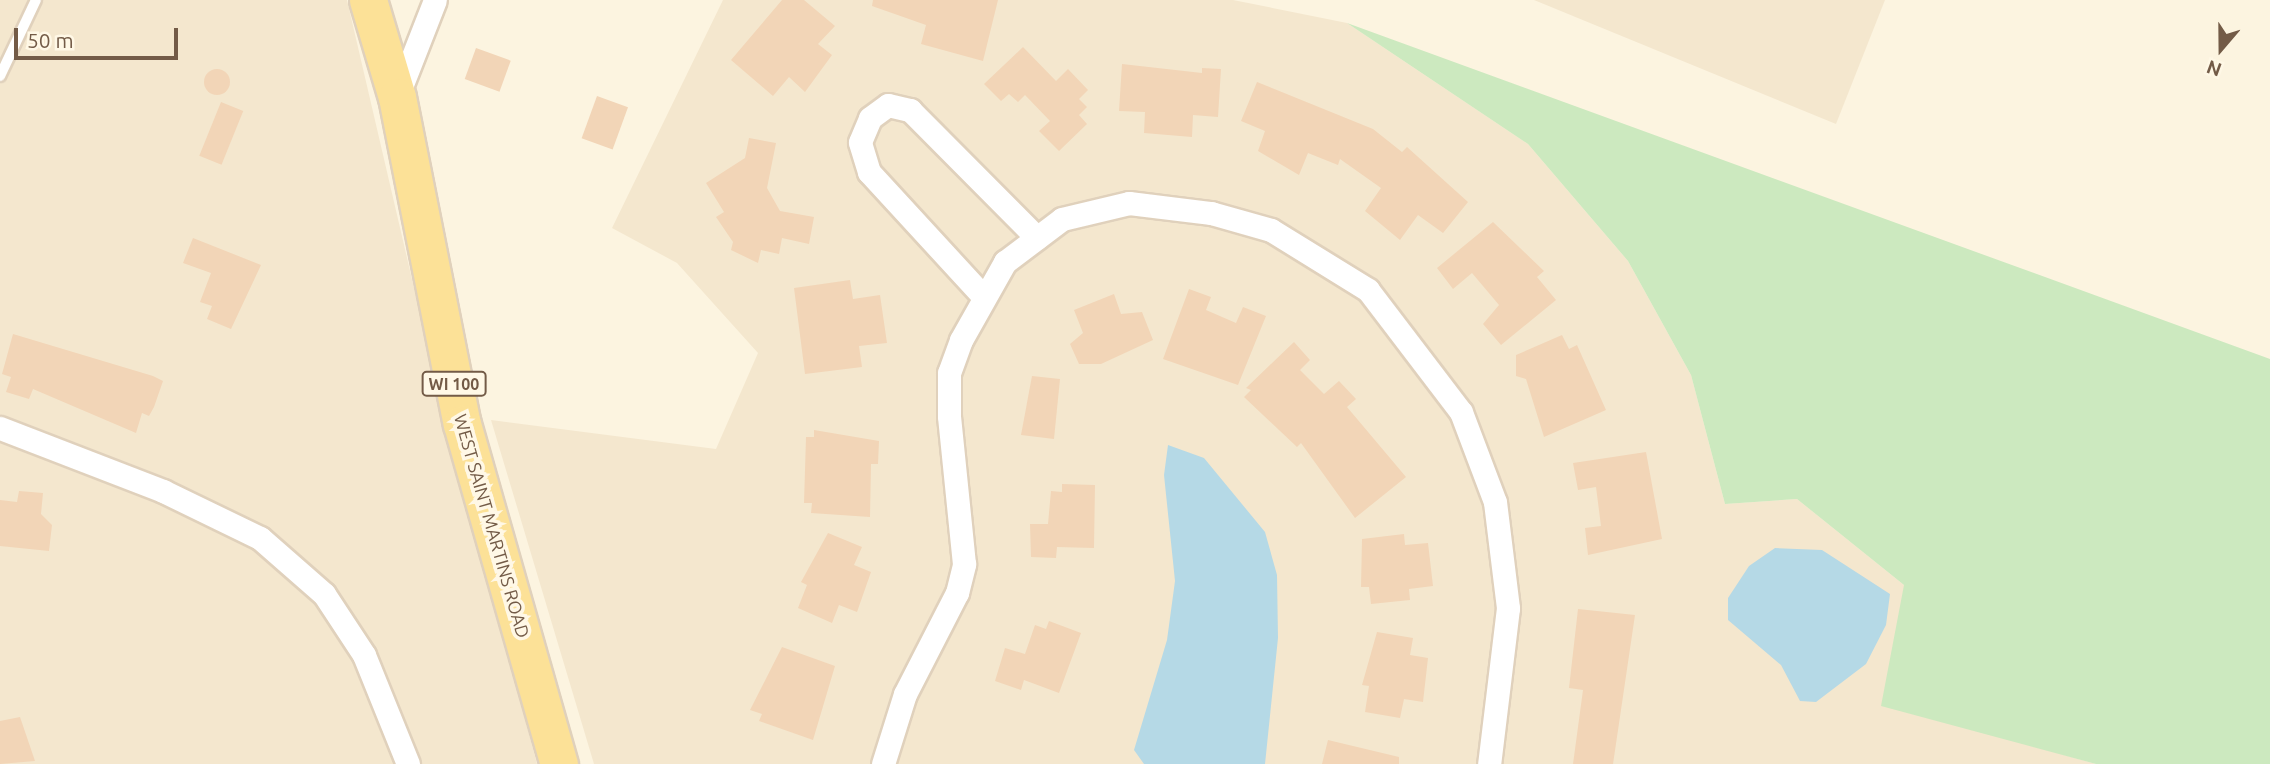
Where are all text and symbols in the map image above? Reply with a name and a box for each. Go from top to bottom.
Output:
scale bar [18,14,182,58]
north arrow [2186,14,2256,84]
text: 50 m [27,28,74,52]
text: N [2203,56,2224,81]
road number: WI 100 [421,372,487,396]
street label: WEST SAINT MARTINS ROAD [450,412,534,640]

